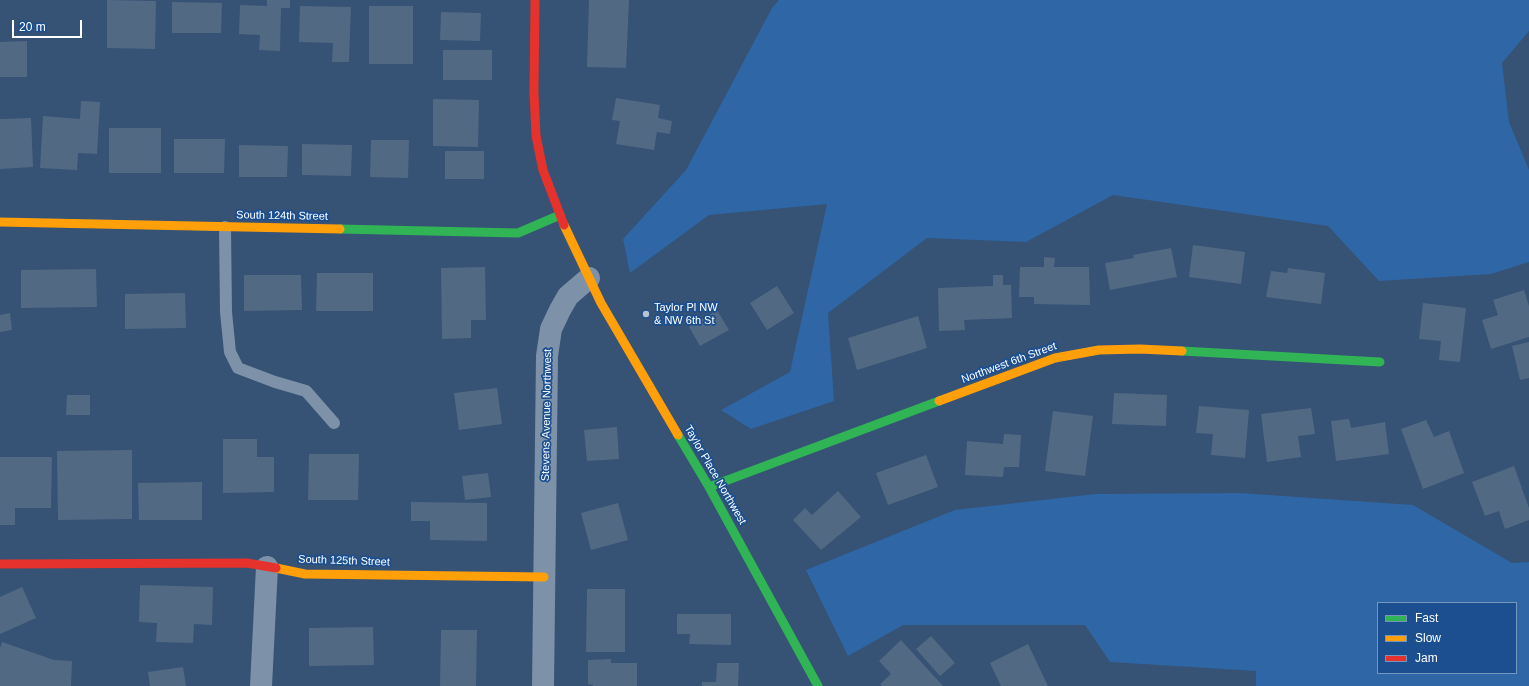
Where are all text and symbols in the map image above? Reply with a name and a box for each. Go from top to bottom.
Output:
scale bar [14,12,84,38]
text: 20 m [19,20,46,34]
street label: South 124th Street [236,209,328,223]
place label: Taylor Pl NW & NW 6th St [654,301,718,327]
marker: Taylor Pl NW & NW 6th St [641,309,651,319]
street label: Northwest 6th Street [960,340,1058,386]
street label: Stevens Avenue Northwest [539,349,555,481]
street label: Taylor Place Northwest [681,423,749,527]
street label: South 125th Street [298,553,390,569]
legend [1377,602,1517,674]
text: Fast [1415,611,1438,625]
text: Slow [1415,631,1441,645]
text: Jam [1415,651,1438,665]

